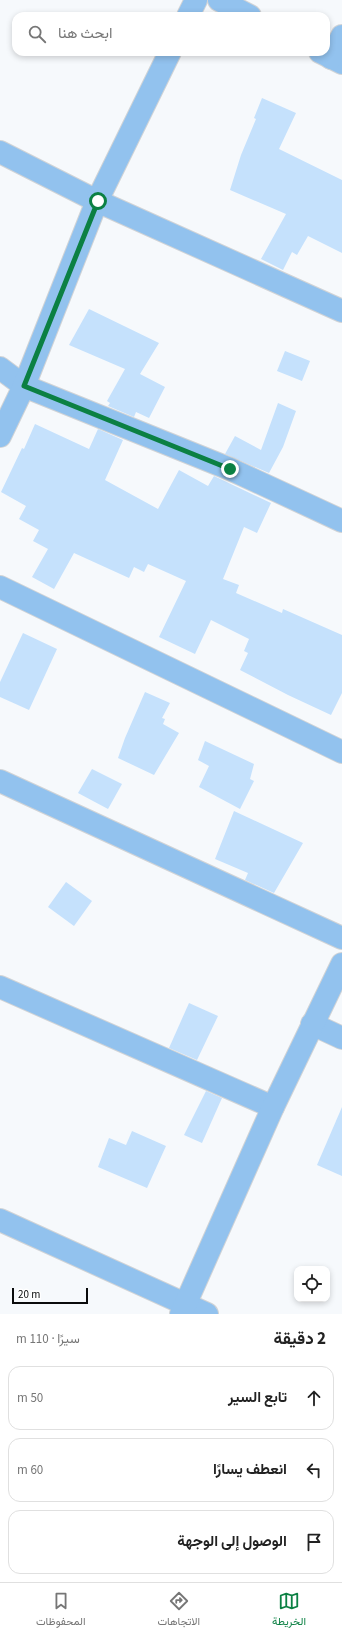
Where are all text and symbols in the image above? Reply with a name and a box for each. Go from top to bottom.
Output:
search box [12,12,330,56]
icon: search [26,23,48,45]
text: ابحث هنا [58,23,112,44]
route start [89,192,107,210]
route end [221,460,239,478]
map controls [294,1266,330,1302]
button: locate [294,1266,330,1302]
scale bar [12,1286,88,1305]
text: 20 m [18,1287,40,1302]
text: 2 دقيقة [274,1327,326,1351]
text: سيرًا · 110 m [16,1330,80,1348]
text: تابع السير [228,1387,287,1408]
icon: ahead [303,1387,325,1409]
text: 50 m [17,1389,43,1407]
text: انعطف يسارًا [213,1459,287,1480]
icon: left [303,1459,325,1481]
text: 60 m [17,1461,43,1479]
text: الوصول إلى الوجهة [177,1531,287,1552]
icon: arrive [303,1531,325,1553]
tab: المحفوظات [36,1590,86,1631]
tab: الاتجاهات [157,1590,200,1631]
tab: الخريطة [272,1590,306,1631]

